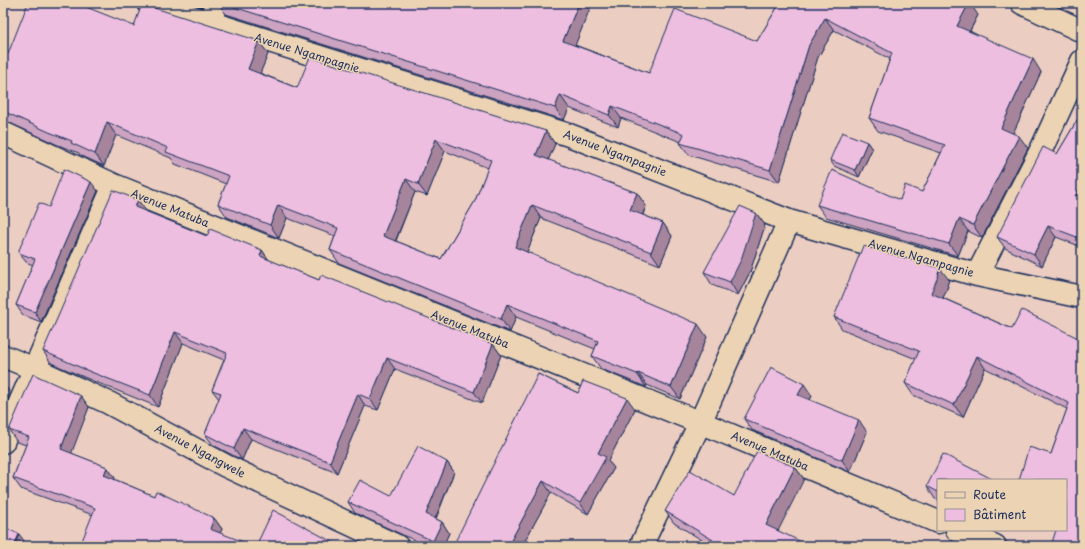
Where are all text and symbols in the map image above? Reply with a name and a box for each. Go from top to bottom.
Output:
street label: Avenue Ngampagnie [252,28,362,77]
street label: Avenue Ngampagnie [561,125,669,180]
street label: Avenue Matuba [129,184,212,231]
street label: Avenue Ngampagnie [866,234,976,281]
street label: Avenue Matuba [429,305,512,352]
street label: Avenue Ngangwele [152,419,249,482]
street label: Avenue Matuba [729,426,812,475]
legend [937,479,1067,531]
text: Route [973,485,1006,503]
text: Bâtiment [973,505,1026,523]

